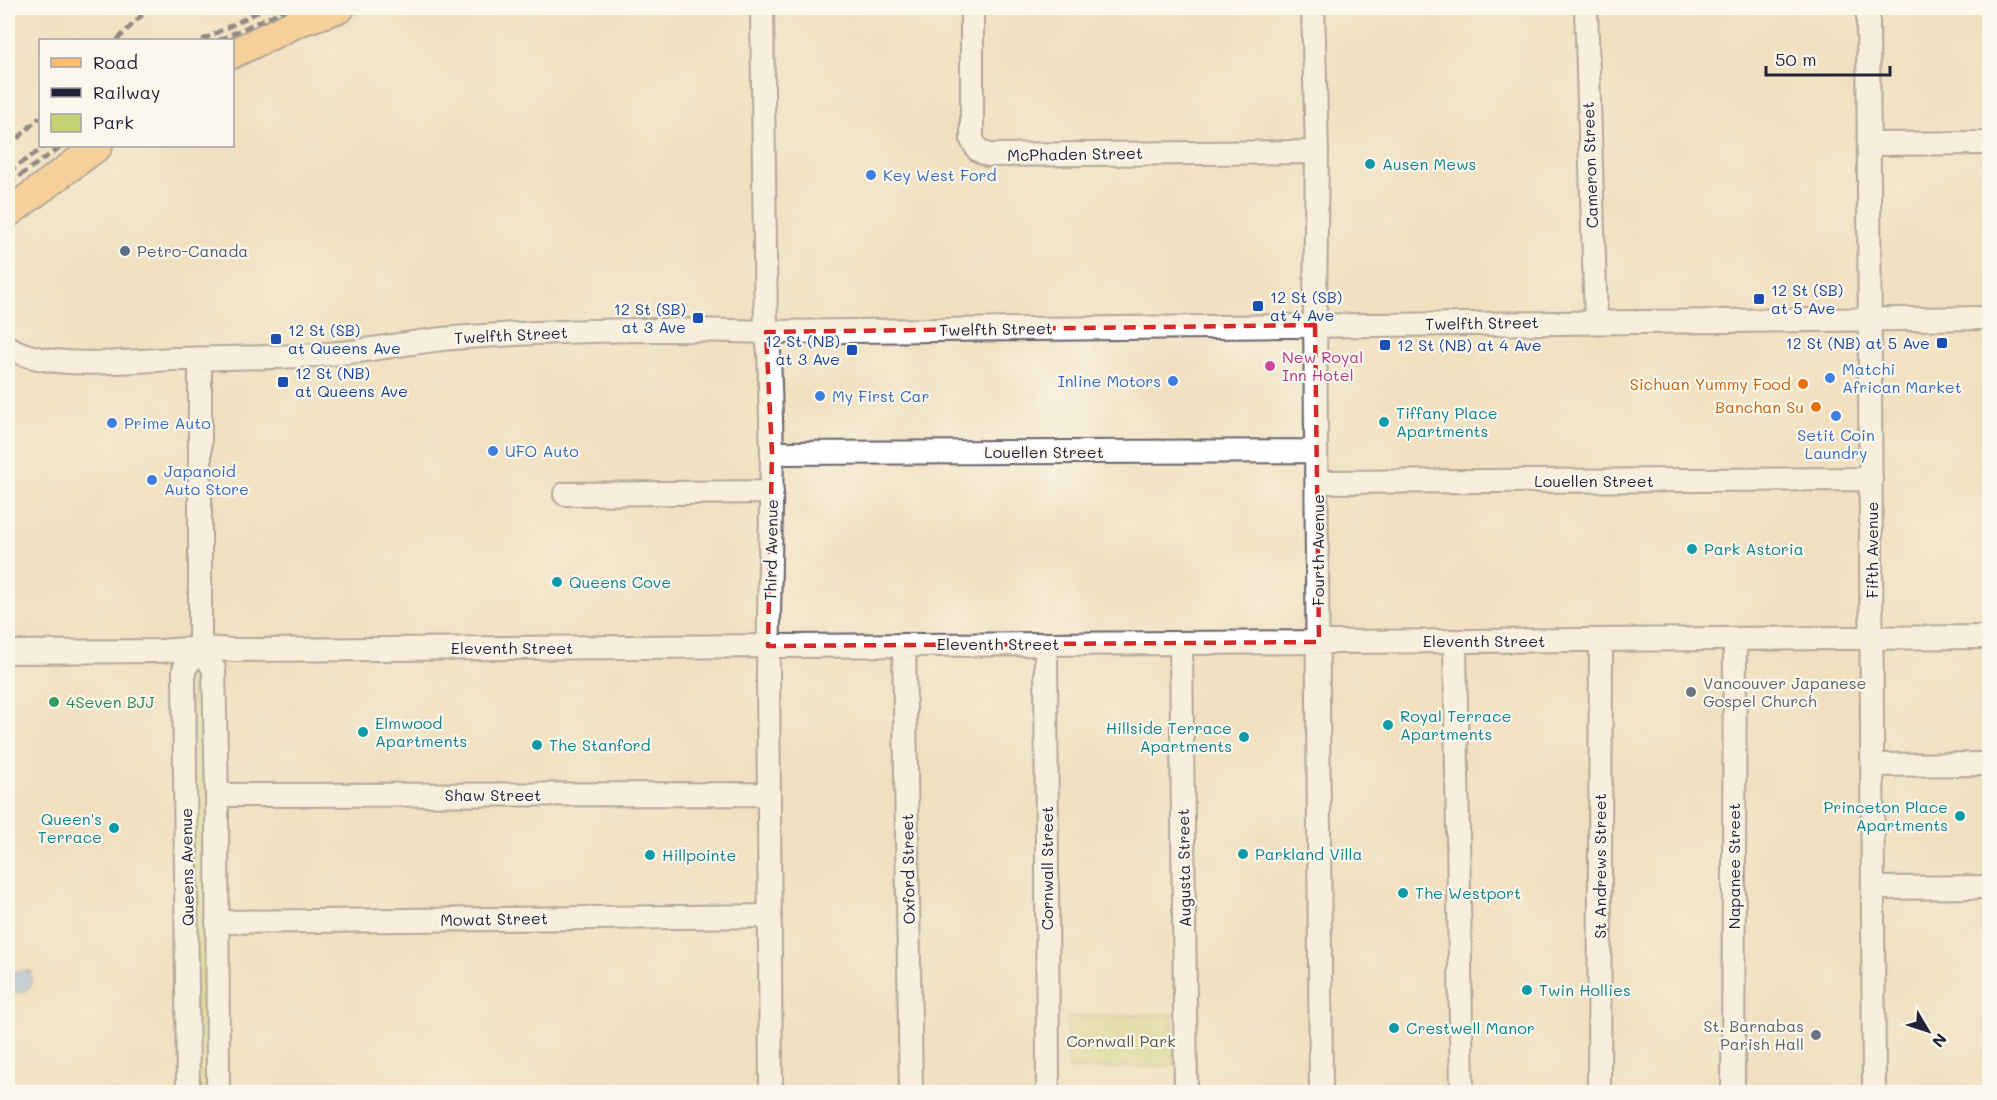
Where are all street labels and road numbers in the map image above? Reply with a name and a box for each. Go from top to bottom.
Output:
street label: Cameron Street [1577,101,1602,229]
street label: McPhaden Street [1007,142,1143,165]
street label: Twelfth Street [1425,311,1539,334]
street label: Twelfth Street [939,317,1053,340]
street label: Twelfth Street [454,321,568,348]
street label: Louellen Street [984,441,1104,462]
street label: Louellen Street [1534,470,1654,491]
street label: Fourth Avenue [1307,494,1328,606]
street label: Third Avenue [759,499,782,601]
street label: Fifth Avenue [1861,502,1882,598]
street label: Eleventh Street [1423,630,1545,651]
street label: Eleventh Street [937,633,1059,654]
street label: Eleventh Street [451,637,573,658]
street label: Shaw Street [445,784,541,805]
street label: St Andrews Street [1589,793,1610,939]
street label: Napanee Street [1723,803,1744,929]
street label: Cornwall Street [1036,806,1057,930]
street label: Queens Avenue [175,808,198,926]
street label: Augusta Street [1172,808,1195,928]
street label: Oxford Street [896,813,919,925]
street label: Mowat Street [440,907,548,930]

